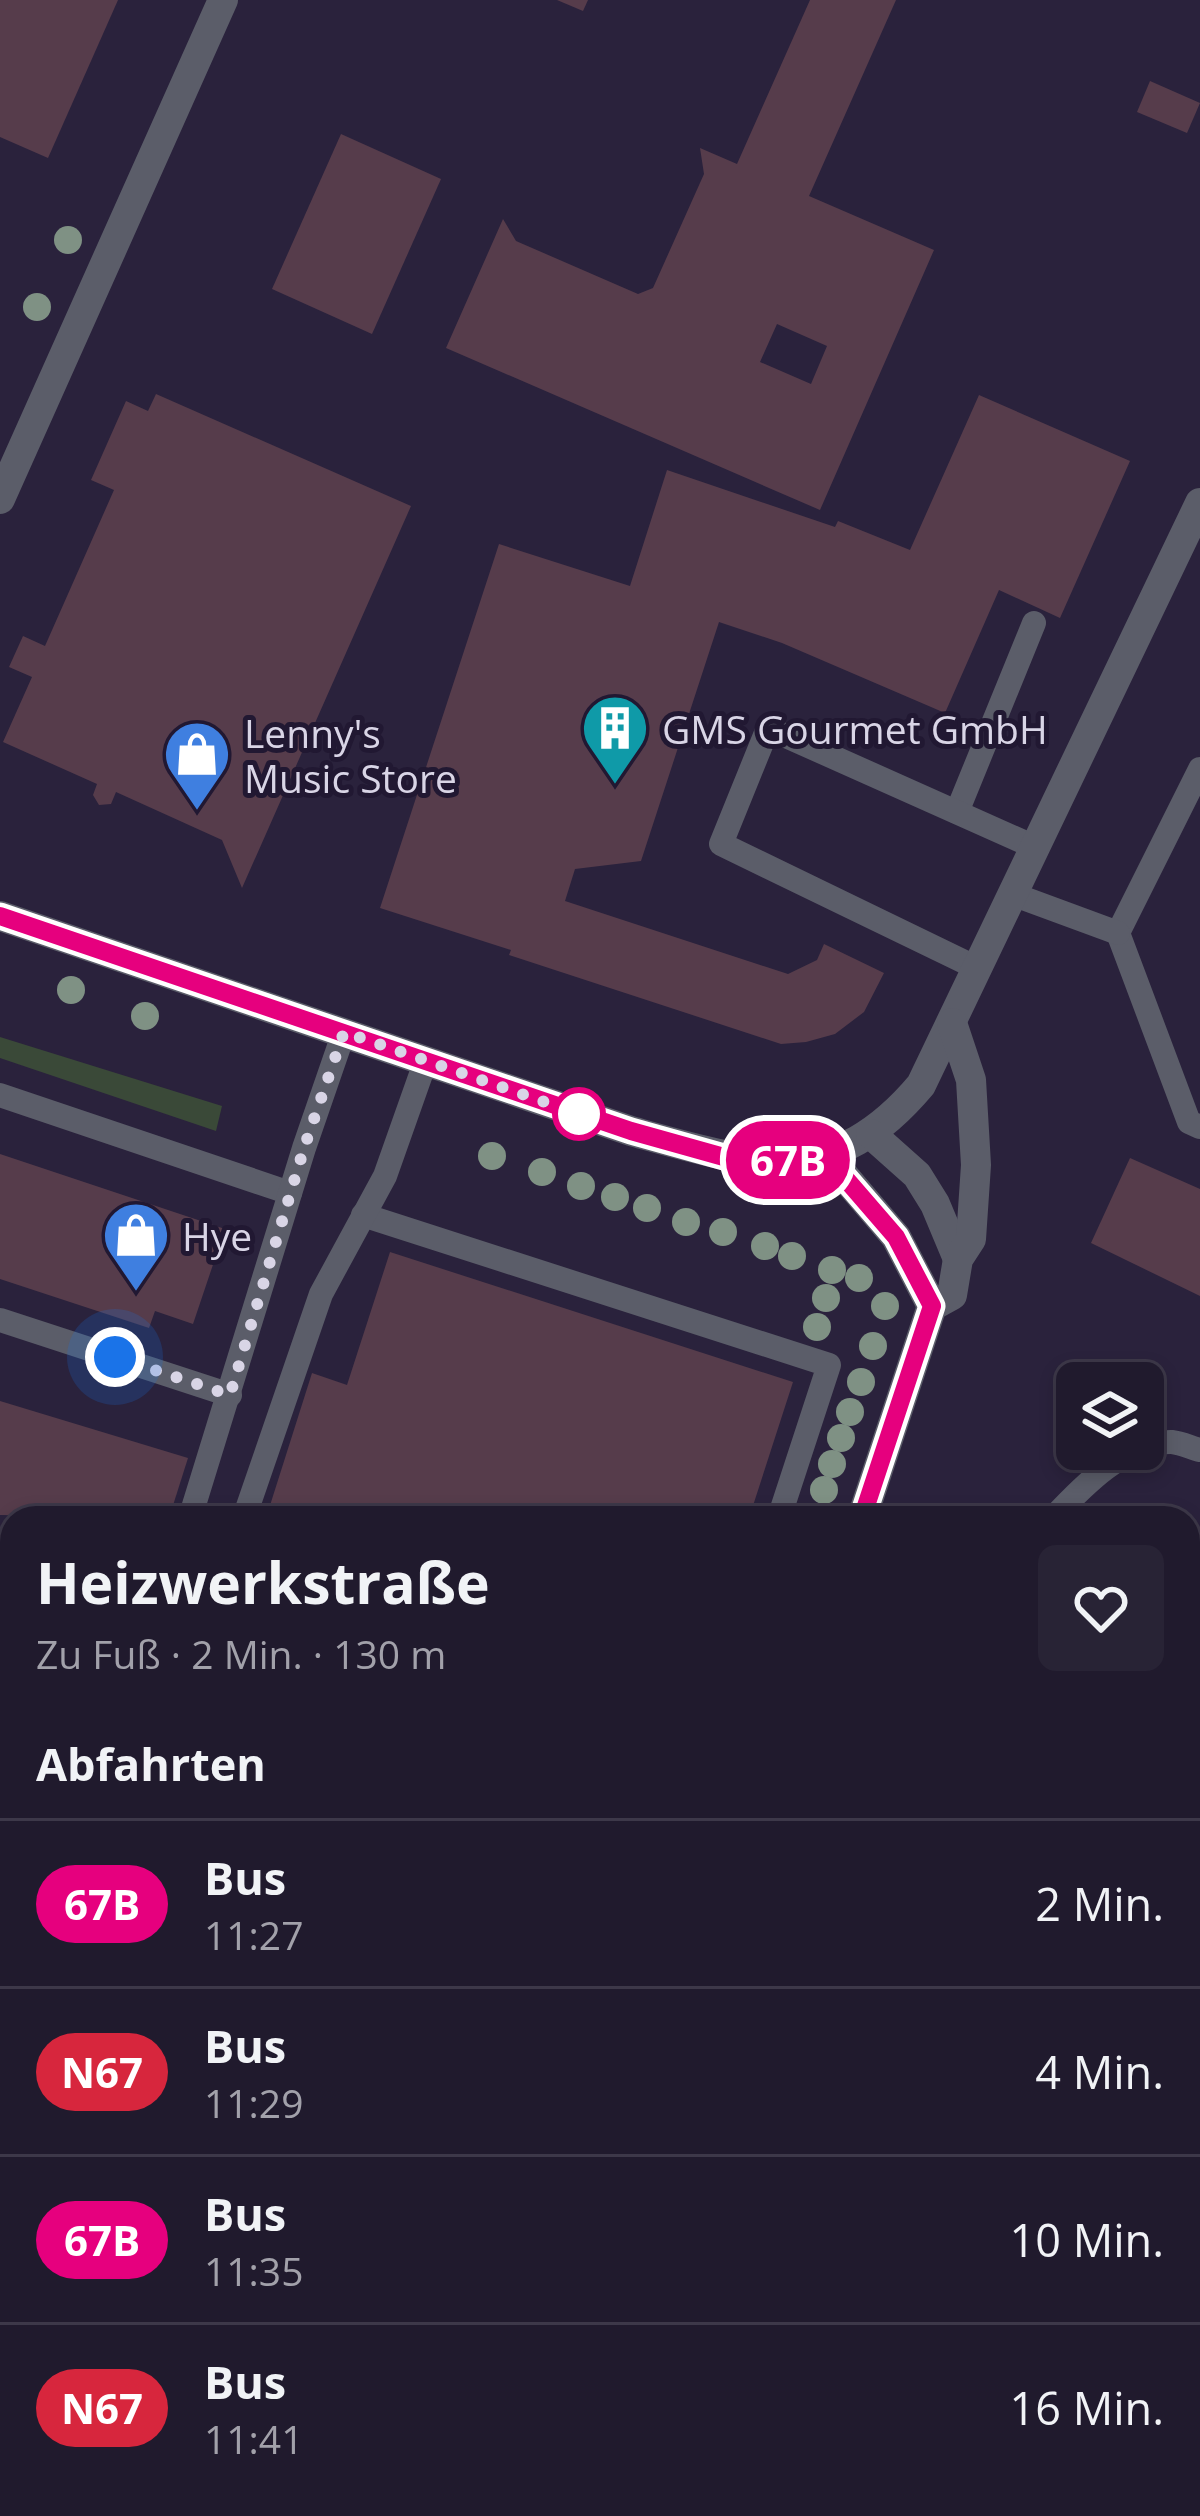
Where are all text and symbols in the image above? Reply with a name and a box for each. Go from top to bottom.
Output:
building icon: GMS Gourmet GmbH [580,693,650,787]
place label: GMS Gourmet GmbH [662,702,1048,755]
place label: Lenny's Music Store [244,706,457,804]
shop icon: Lenny's Music Store [162,719,232,813]
unlabelled marker [554,1089,604,1139]
line badge: 67B [719,1121,857,1199]
text: 67B [750,1131,826,1188]
shop icon: Hye [101,1200,171,1294]
place label: Hye [182,1209,252,1262]
your location [85,1327,145,1387]
map controls [1056,1362,1164,1470]
button: layers [1056,1362,1164,1470]
text: Heizwerkstraße [36,1543,490,1621]
button: heart [1038,1545,1164,1671]
text: Zu Fuß · 2 Min. · 130 m [36,1627,446,1680]
text: Abfahrten [36,1733,266,1794]
text: Bus [204,1847,286,1908]
text: 2 Min. [1035,1873,1164,1934]
text: 67B [64,1875,140,1932]
text: 11:27 [204,1908,303,1961]
text: Bus [204,2015,286,2076]
text: 4 Min. [1035,2041,1164,2102]
text: N67 [61,2043,143,2100]
text: 11:29 [204,2076,303,2129]
text: Bus [204,2183,286,2244]
text: 10 Min. [1010,2209,1164,2270]
text: 67B [64,2211,140,2268]
text: 11:35 [204,2244,303,2297]
text: Bus [204,2351,286,2412]
text: 16 Min. [1010,2377,1164,2438]
text: N67 [61,2379,143,2436]
text: 11:41 [204,2412,303,2465]

